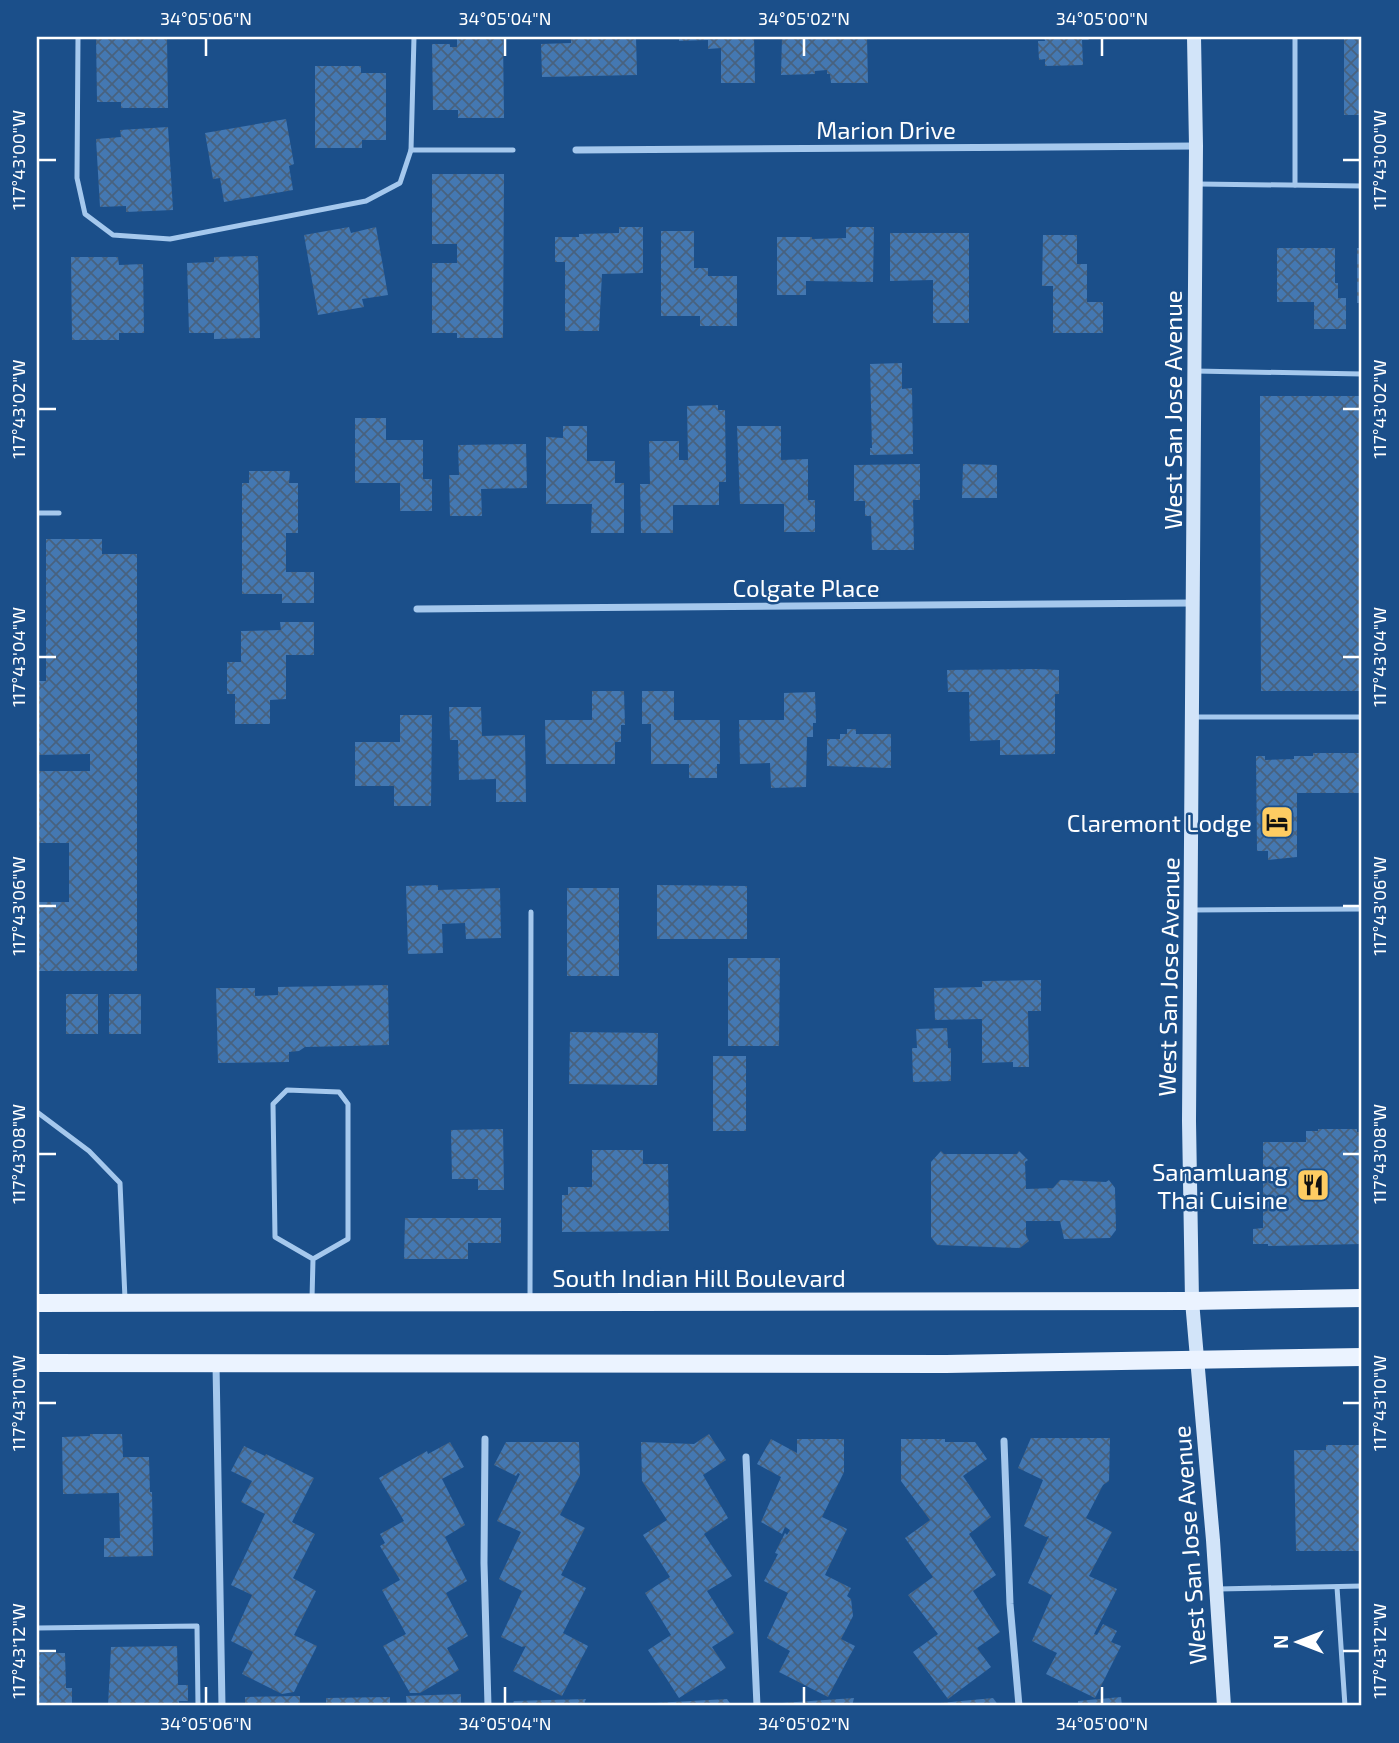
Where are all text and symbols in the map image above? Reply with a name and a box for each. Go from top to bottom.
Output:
text: 34°05'06"N [160,7,252,29]
text: 34°05'04"N [459,7,551,29]
text: 34°05'02"N [758,7,850,29]
text: 34°05'00"N [1056,7,1148,29]
text: 117°43'00"W [7,110,29,210]
text: 117°43'00"W [1368,110,1390,210]
street label: Marion Drive [816,115,956,144]
street label: West San Jose Avenue [1158,290,1187,530]
text: 117°43'02"W [7,359,29,459]
text: 117°43'02"W [1368,359,1390,459]
street label: Colgate Place [732,573,880,602]
text: 117°43'04"W [7,607,29,707]
text: 117°43'04"W [1368,607,1390,707]
hotel icon: Claremont Lodge [1258,803,1296,841]
place label: Claremont Lodge [1067,808,1252,837]
text: 117°43'06"W [7,856,29,956]
text: 117°43'06"W [1368,856,1390,956]
street label: West San Jose Avenue [1151,857,1185,1097]
text: 117°43'08"W [7,1104,29,1204]
text: 117°43'08"W [1368,1104,1390,1204]
place label: Sanamluang Thai Cuisine [1152,1157,1288,1214]
restaurant icon: Sanamluang Thai Cuisine [1294,1166,1332,1204]
street label: South Indian Hill Boulevard [552,1263,846,1292]
text: 117°43'10"W [7,1355,29,1451]
text: 117°43'10"W [1368,1355,1390,1451]
street label: West San Jose Avenue [1166,1425,1212,1665]
text: 117°43'12"W [7,1603,29,1699]
text: 117°43'12"W [1368,1603,1390,1699]
north arrow [1262,1606,1332,1676]
text: N [1269,1635,1292,1649]
text: 34°05'06"N [160,1712,252,1734]
text: 34°05'04"N [459,1712,551,1734]
text: 34°05'02"N [758,1712,850,1734]
text: 34°05'00"N [1056,1712,1148,1734]

